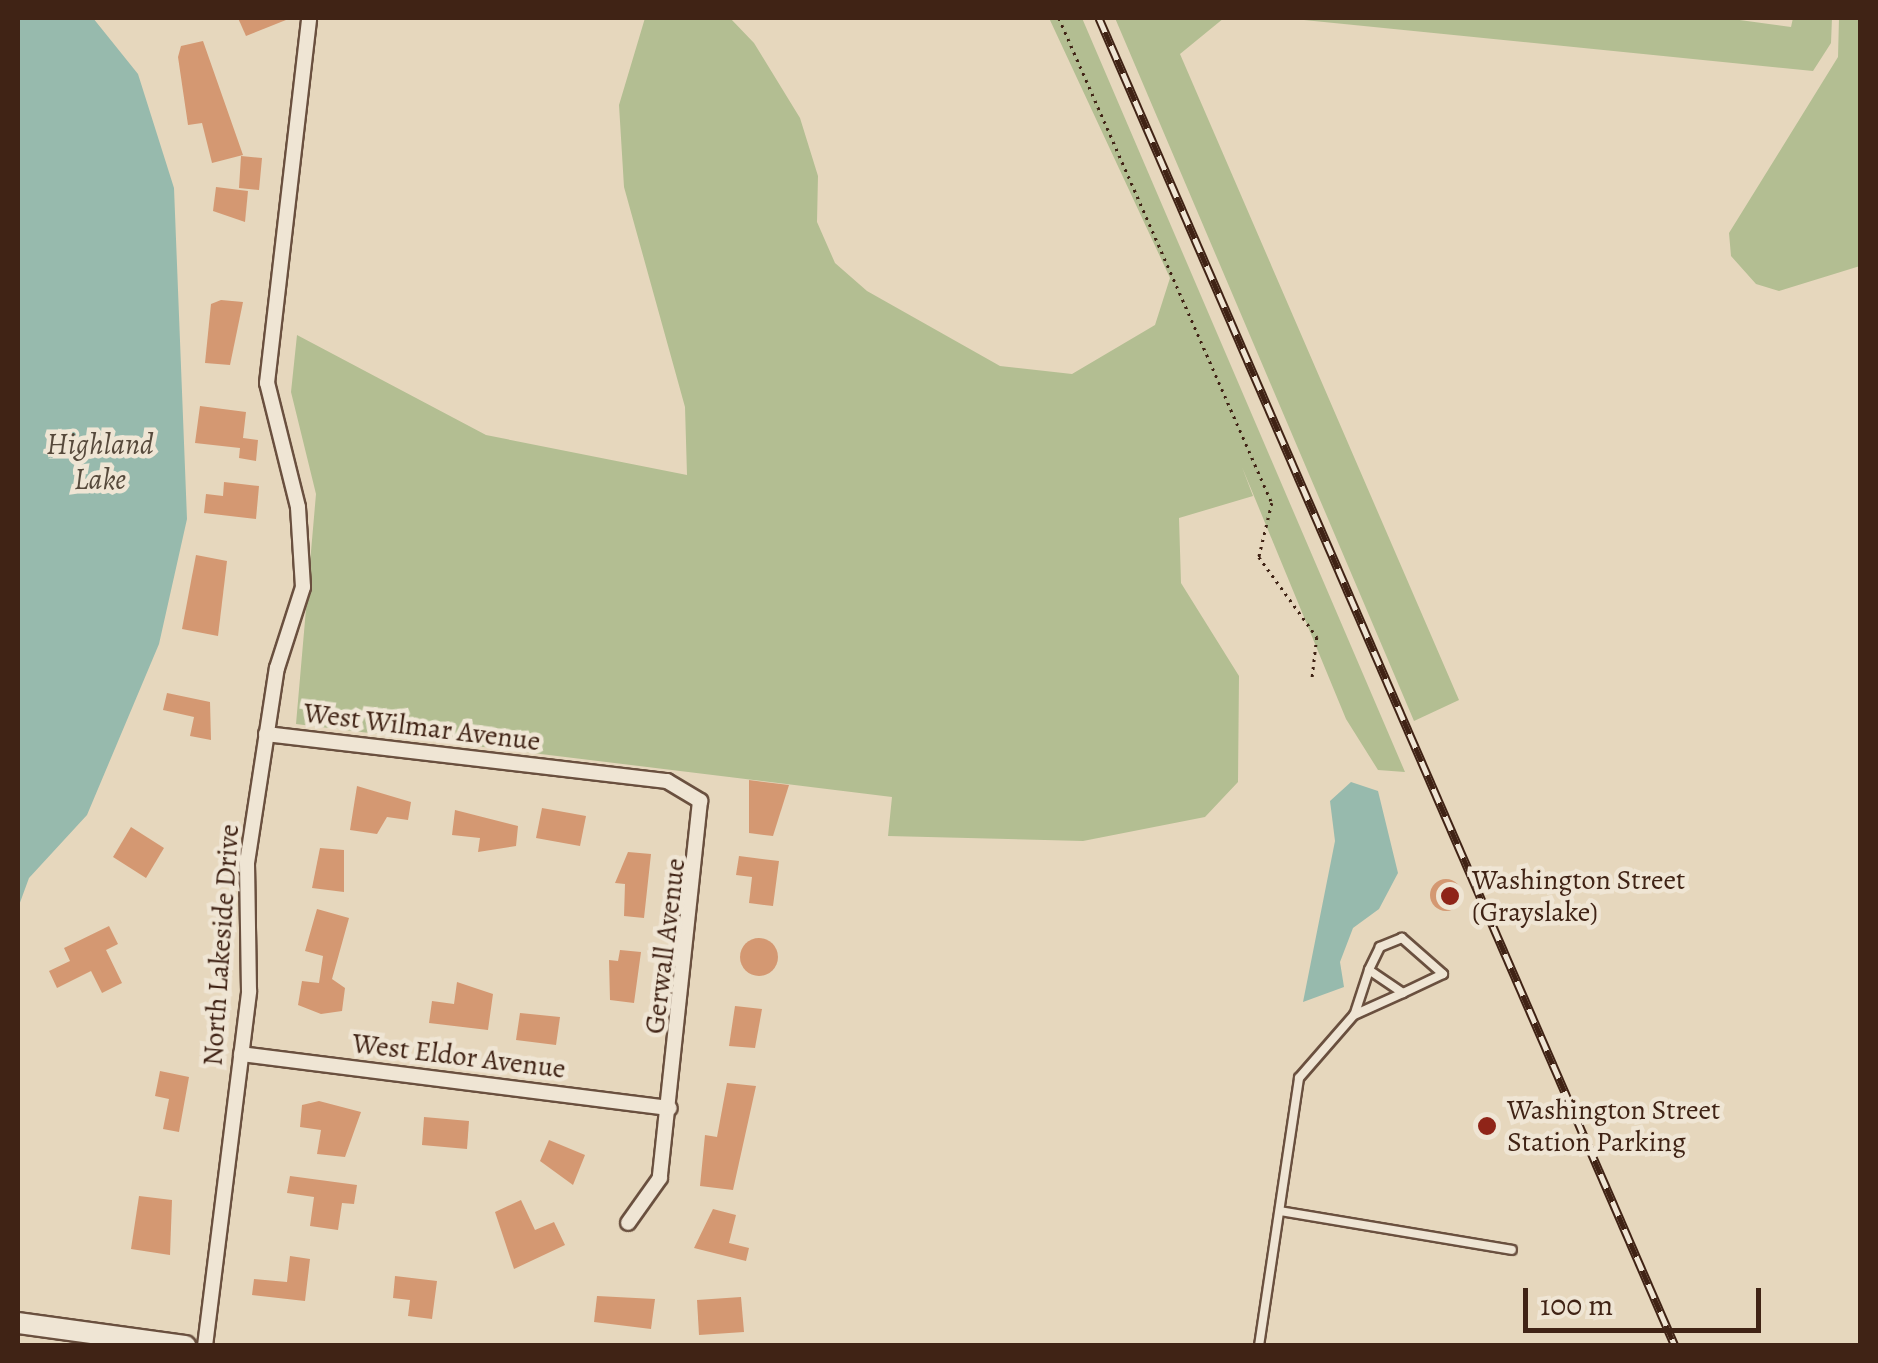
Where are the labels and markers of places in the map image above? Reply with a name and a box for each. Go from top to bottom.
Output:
place label: Washington Street (Grayslake) [1472,863,1685,929]
marker: Washington Street (Grayslake) [1437,883,1463,909]
place label: Washington Street Station Parking [1507,1093,1720,1159]
marker: Washington Street Station Parking [1476,1115,1498,1137]

